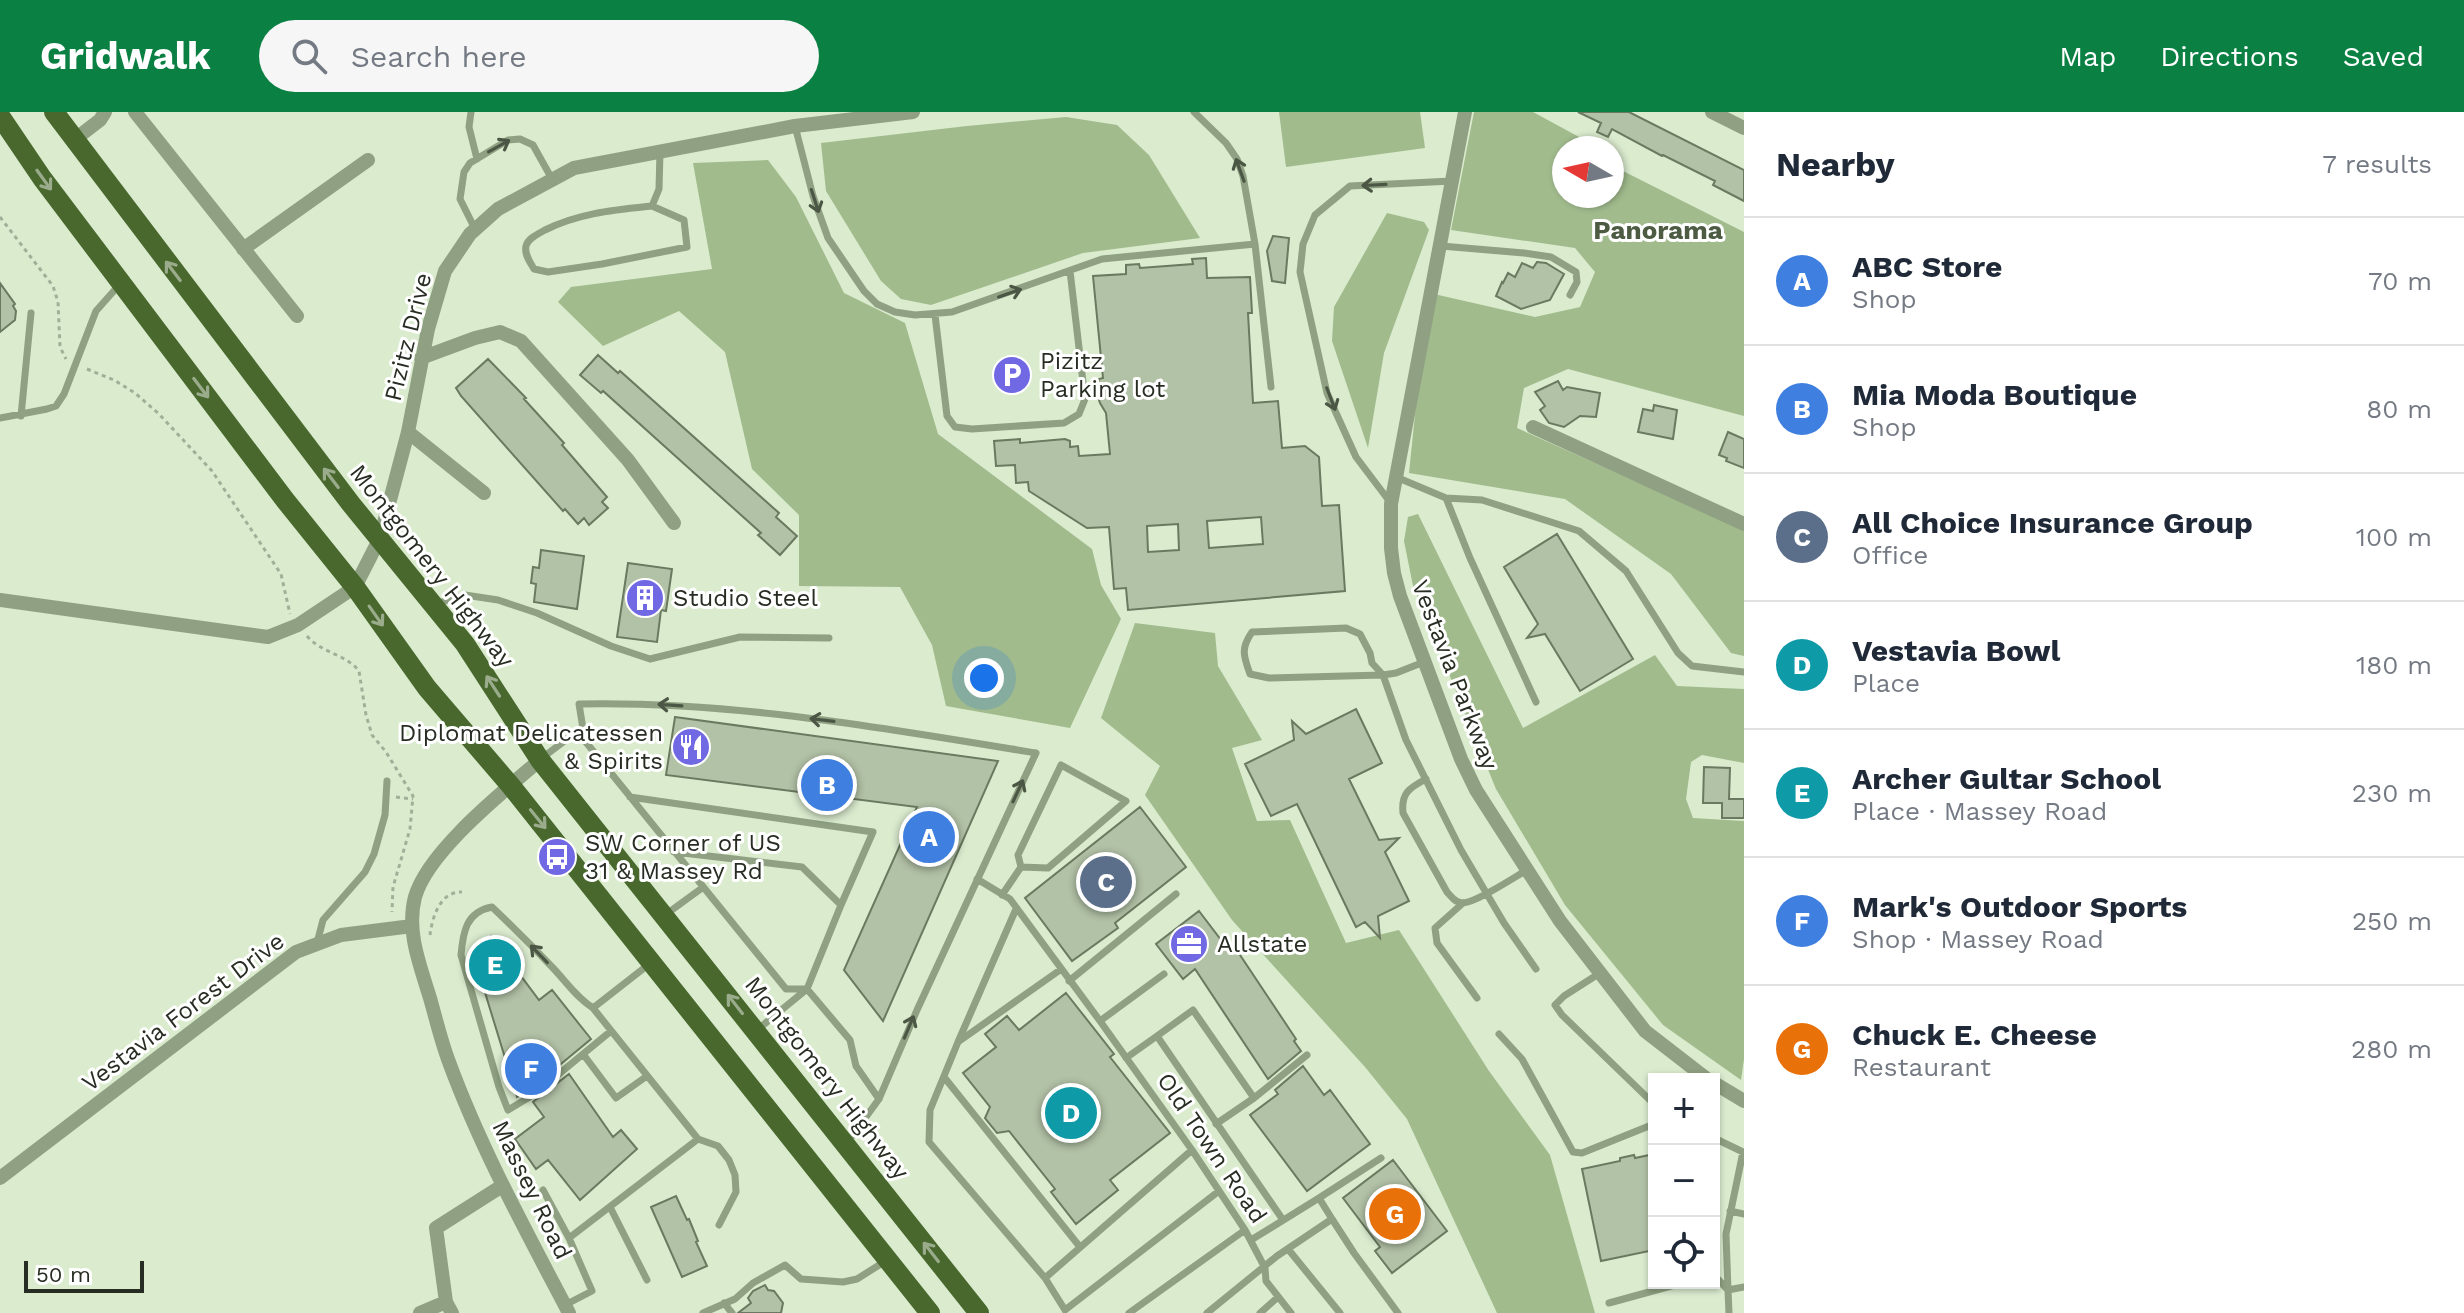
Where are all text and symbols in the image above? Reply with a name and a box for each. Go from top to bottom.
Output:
search box [259,20,819,92]
text: Gridwalk [40,34,211,78]
icon: search [287,34,331,78]
text: Search here [351,39,527,74]
text: Map [2059,40,2116,73]
text: Directions [2160,40,2299,73]
text: Saved [2343,40,2424,73]
north arrow [1552,136,1624,208]
one-way arrow [487,138,510,154]
text: Nearby [1776,144,1895,184]
text: 7 results [2322,149,2432,179]
one-way arrow [1232,158,1247,183]
one-way arrow [36,169,53,190]
one-way arrow [1361,178,1388,193]
one-way arrow [809,188,823,213]
district label: Panorama [1593,215,1723,245]
text: ABC Store [1852,249,2002,284]
one-way arrow [165,261,182,282]
text: A [1793,266,1811,296]
text: 70 m [2368,266,2432,296]
street label: Pizitz Drive [379,270,437,404]
one-way arrow [997,284,1022,299]
text: Shop [1852,284,1917,314]
place label: Pizitz Parking lot [1040,347,1165,403]
parking icon: Pizitz Parking lot [991,354,1033,396]
one-way arrow [192,376,209,398]
text: Mia Moda Boutique [1852,377,2137,412]
one-way arrow [1325,386,1339,411]
text: B [1793,394,1811,424]
text: 80 m [2366,394,2432,424]
text: Shop [1852,412,1917,442]
street label: Montgomery Highway [344,459,520,673]
one-way arrow [322,468,339,489]
text: All Choice Insurance Group [1852,505,2253,540]
text: C [1793,522,1811,552]
text: 100 m [2356,522,2432,552]
text: Office [1852,540,1928,570]
street label: Vestavia Parkway [1406,576,1504,774]
building icon: Studio Steel [624,577,666,619]
place label: Studio Steel [673,584,818,612]
one-way arrow [368,605,384,627]
text: Vestavia Bowl [1852,633,2060,668]
text: D [1793,650,1811,680]
text: 180 m [2356,650,2432,680]
your location [964,658,1004,698]
text: Place [1852,668,1920,698]
one-way arrow [484,675,500,698]
one-way arrow [657,697,684,712]
one-way arrow [809,712,835,727]
place label: Diplomat Delicatessen & Spirits [399,719,663,775]
restaurant icon: Diplomat Delicatessen & Spirits [670,726,712,768]
pin: B [801,755,853,815]
text: Archer Gultar School [1852,761,2161,796]
text: E [1794,778,1810,808]
text: 230 m [2352,778,2432,808]
one-way arrow [1011,780,1026,804]
text: Place · Massey Road [1852,796,2107,826]
pin: A [903,807,955,867]
one-way arrow [528,809,546,830]
place label: SW Corner of US 31 & Massey Rd [585,829,781,885]
bus stop icon: SW Corner of US 31 & Massey Rd [536,836,578,878]
pin: C [1080,852,1132,912]
text: Mark's Outdoor Sports [1852,889,2187,924]
text: F [1794,906,1810,936]
text: 250 m [2352,906,2432,936]
office icon: Allstate [1168,923,1210,965]
text: Shop · Massey Road [1852,924,2104,954]
street label: Vestavia Forest Drive [76,927,290,1097]
place label: Allstate [1217,930,1307,958]
pin: E [469,935,521,995]
one-way arrow [530,945,549,964]
street label: Montgomery Highway [739,971,915,1185]
one-way arrow [726,994,744,1015]
one-way arrow [903,1015,918,1040]
text: Chuck E. Cheese [1852,1017,2097,1052]
text: G [1793,1034,1811,1064]
text: 280 m [2351,1034,2432,1064]
pin: F [505,1039,557,1099]
text: Restaurant [1852,1052,1991,1082]
street label: Old Town Road [1151,1067,1273,1229]
map controls [1648,1073,1720,1289]
button: + [1648,1073,1720,1145]
pin: D [1045,1083,1097,1143]
street label: Massey Road [486,1116,578,1264]
button: − [1648,1145,1720,1217]
pin: G [1369,1184,1421,1244]
button: locate [1648,1217,1720,1289]
one-way arrow [922,1242,940,1263]
scale bar [24,1257,144,1293]
text: 50 m [36,1262,91,1287]

